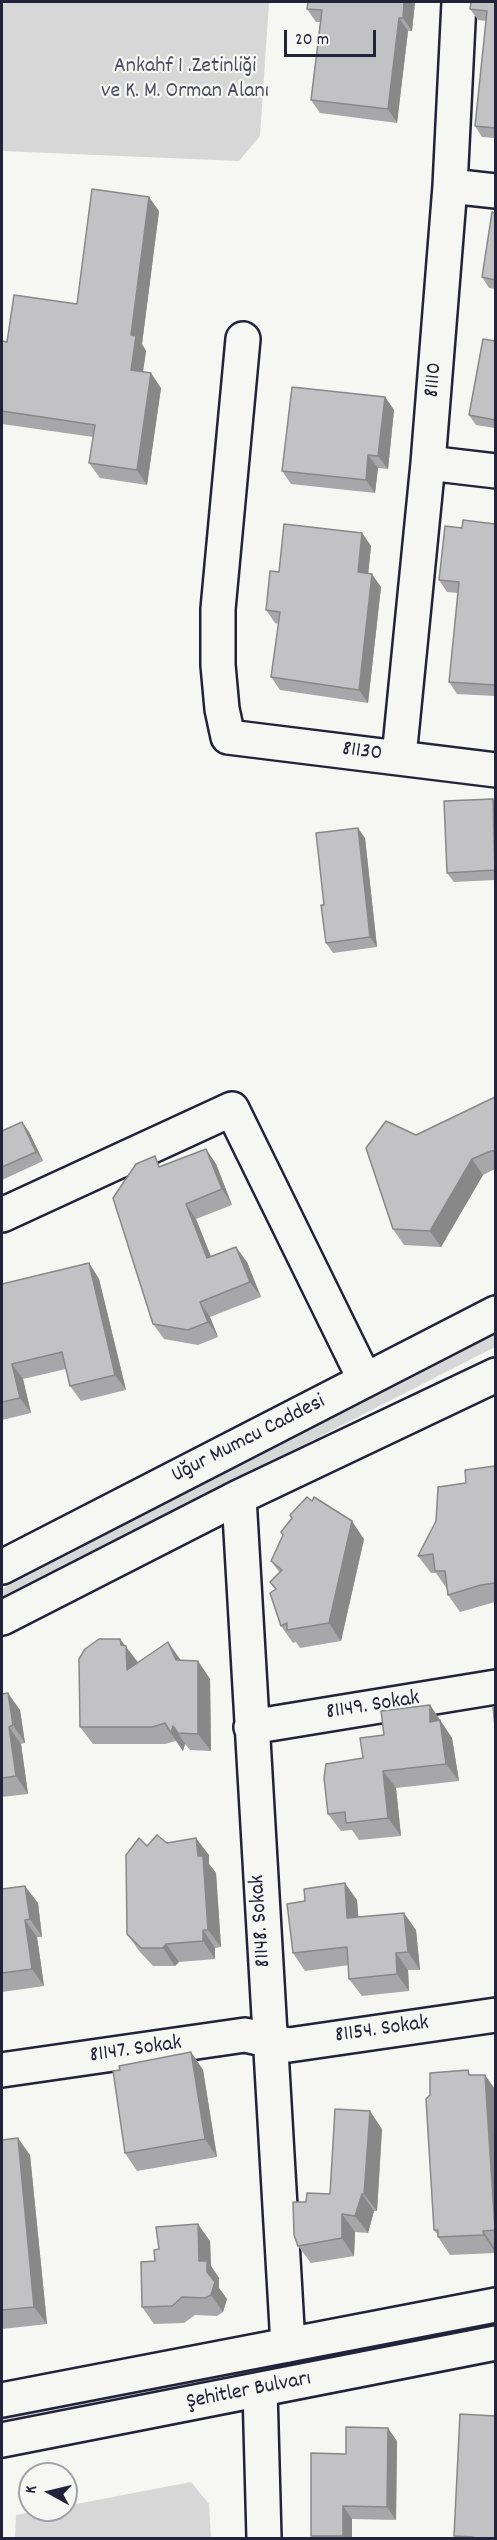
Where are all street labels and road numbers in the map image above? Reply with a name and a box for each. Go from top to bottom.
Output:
street label: 81110 [420,361,450,399]
street label: 81130 [340,737,384,769]
street label: Uğur Mumcu Caddesi [168,1390,330,1490]
street label: 81149. Sokak [324,1687,422,1727]
street label: 81148. Sokak [246,1874,278,1968]
street label: 81154. Sokak [333,2011,431,2051]
street label: 81147. Sokak [88,2031,184,2071]
street label: Şehitler Bulvarı [185,2367,313,2417]

